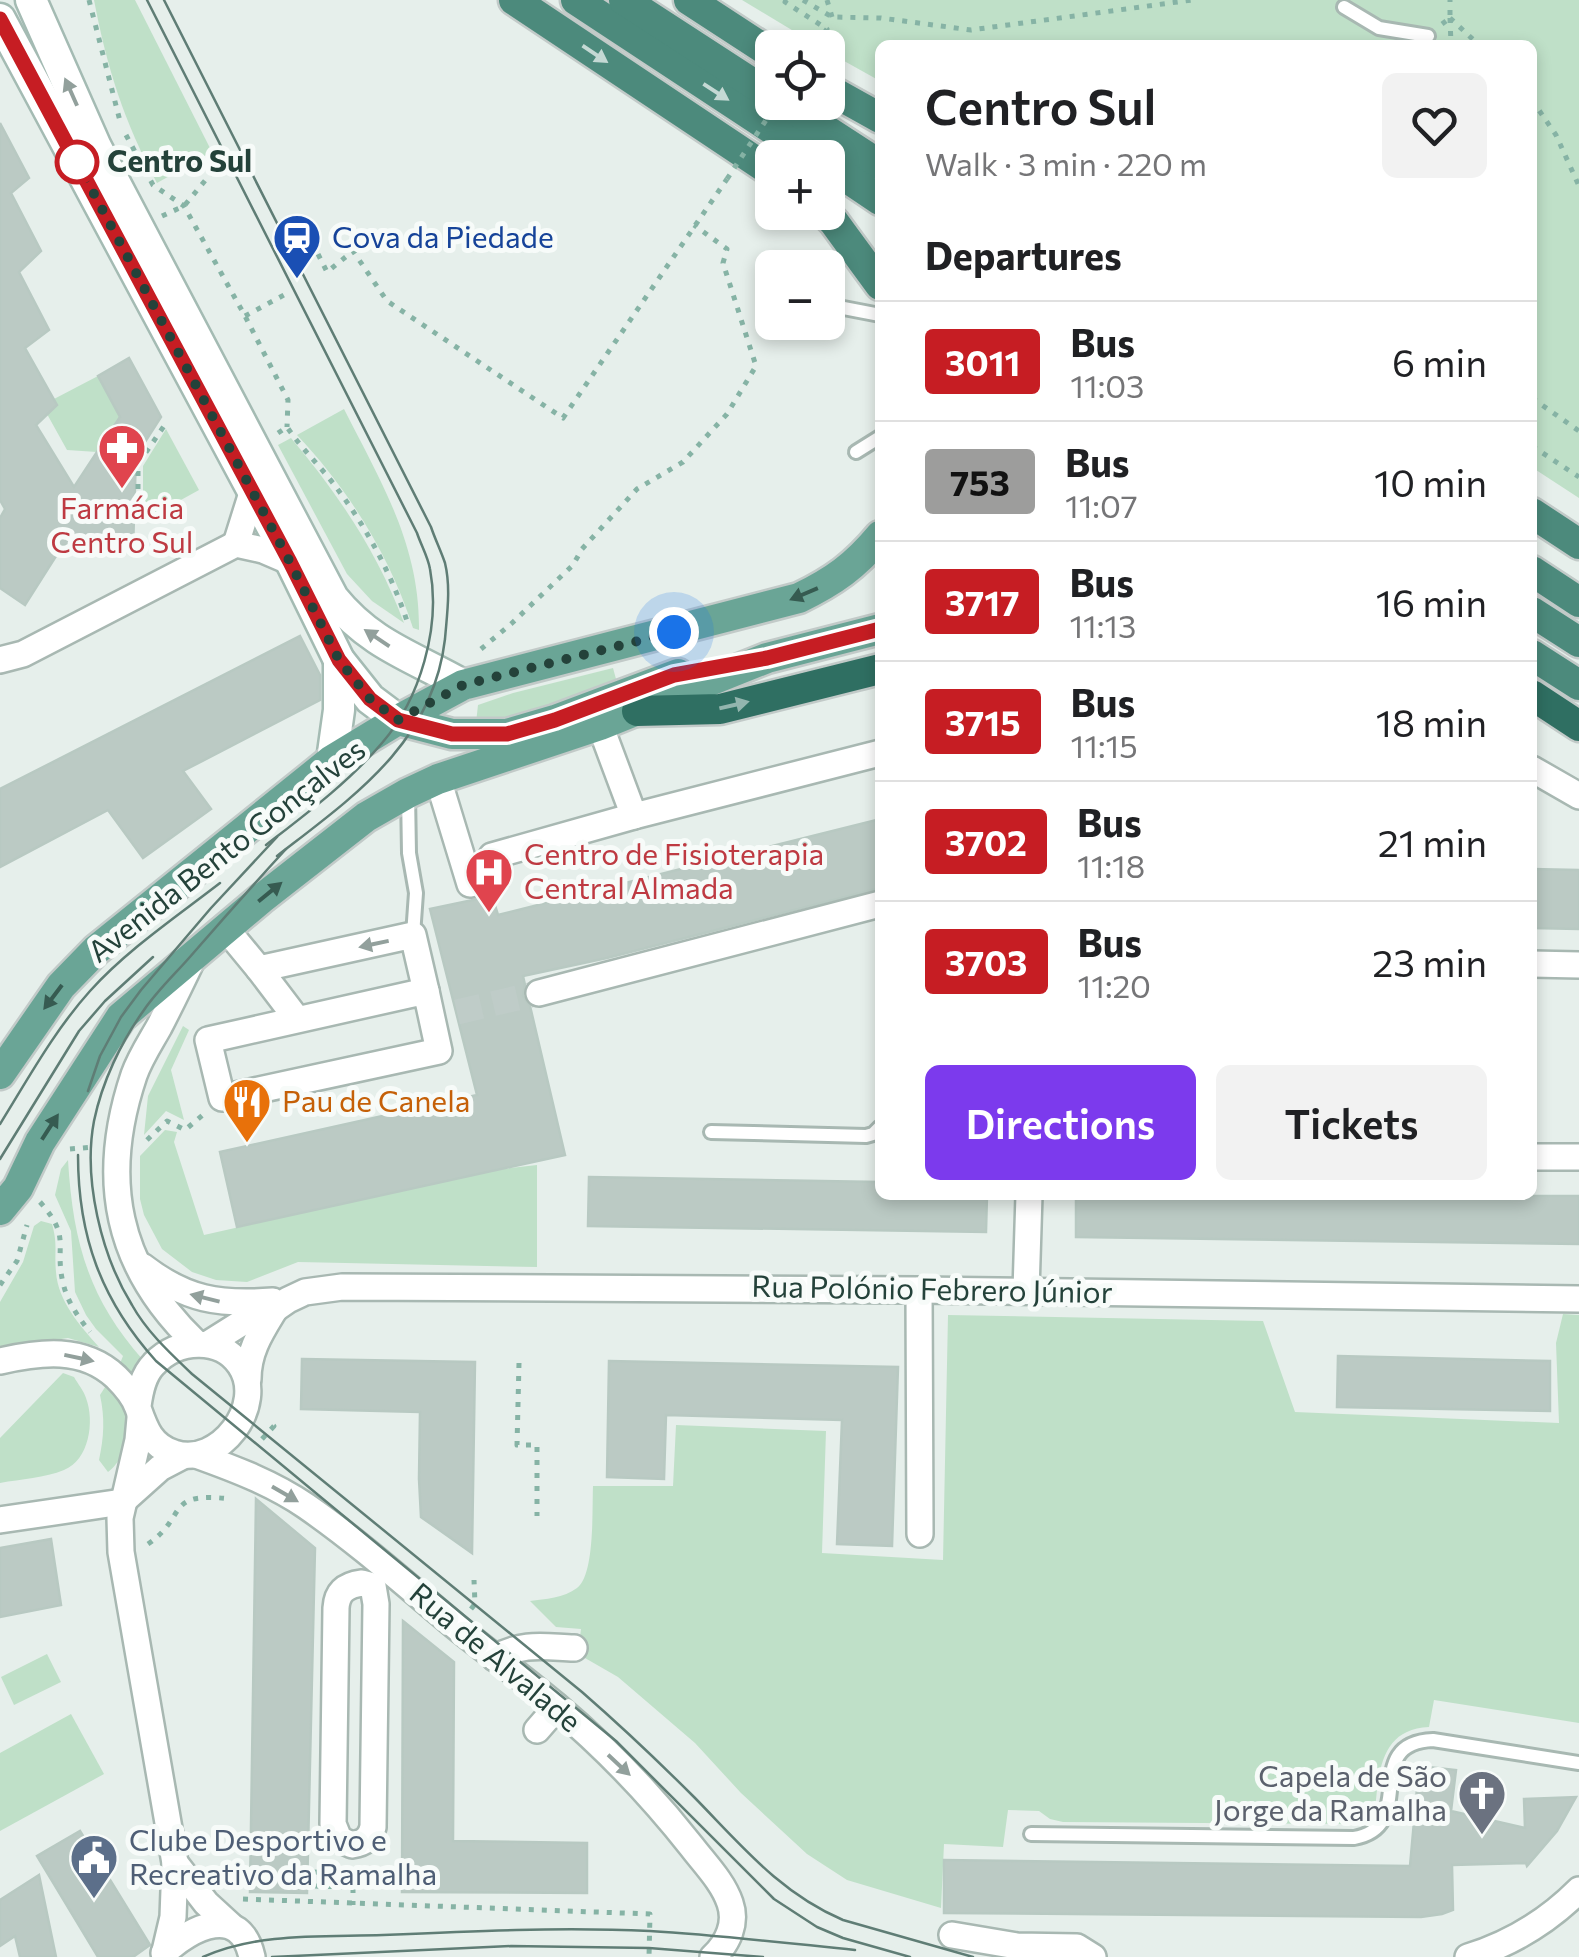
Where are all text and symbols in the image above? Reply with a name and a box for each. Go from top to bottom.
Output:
map controls [755,30,845,340]
button: locate [755,30,845,120]
one-way arrow [581,44,608,62]
button: heart [1382,73,1487,178]
text: Centro Sul [925,76,1156,135]
one-way arrow [62,77,79,106]
one-way arrow [702,82,729,101]
button: + [755,140,845,230]
marker: Centro Sul [56,141,98,183]
place label: Centro Sul [107,141,252,178]
text: Walk · 3 min · 220 m [925,143,1207,183]
station icon: Cova da Piedade [271,212,323,280]
place label: Cova da Piedade [332,217,554,254]
text: Departures [925,231,1122,278]
button: − [755,250,845,340]
text: Bus [1070,318,1135,365]
text: 6 min [1392,338,1487,385]
text: 3011 [945,340,1020,383]
text: 11:03 [1070,365,1144,405]
pharmacy icon: Farmácia Centro Sul [96,422,148,490]
text: Bus [1065,438,1130,485]
text: 10 min [1374,458,1487,505]
text: 753 [950,460,1010,503]
text: 11:07 [1065,485,1138,525]
place label: Farmácia Centro Sul [51,488,193,559]
text: Bus [1069,558,1134,605]
text: 16 min [1376,578,1487,625]
text: 3717 [945,580,1019,623]
one-way arrow [789,587,819,603]
text: 11:13 [1069,605,1136,645]
your location [649,607,699,657]
one-way arrow [364,630,391,648]
text: Bus [1071,678,1135,725]
one-way arrow [719,697,750,712]
text: 18 min [1376,698,1487,745]
text: 3715 [945,700,1021,743]
text: 11:15 [1071,725,1138,765]
street label: Avenida Bento Gonçalves [79,729,371,969]
text: Bus [1077,798,1142,845]
text: 21 min [1378,818,1487,865]
text: 3702 [945,820,1027,863]
place label: Centro de Fisioterapia Central Almada [524,834,824,905]
text: 11:18 [1077,845,1145,885]
hospital icon: Centro de Fisioterapia Central Almada [463,846,515,914]
one-way arrow [257,882,282,903]
text: Bus [1078,918,1142,965]
one-way arrow [358,937,389,952]
text: 23 min [1372,938,1487,985]
text: 3703 [945,940,1028,983]
text: 11:20 [1078,965,1151,1005]
one-way arrow [44,984,64,1010]
button: Directions [925,1065,1196,1180]
button: Tickets [1216,1065,1487,1180]
restaurant icon: Pau de Canela [221,1076,273,1144]
place label: Pau de Canela [282,1081,470,1118]
one-way arrow [41,1113,59,1141]
street label: Rua Polónio Febrero Júnior [751,1266,1113,1309]
one-way arrow [189,1290,220,1306]
one-way arrow [64,1350,95,1366]
one-way arrow [271,1485,299,1503]
street label: Rua de Alvalade [403,1574,590,1739]
one-way arrow [607,1753,631,1776]
place label: Capela de São Jorge da Ramalha [1214,1756,1447,1827]
church icon: Capela de São Jorge da Ramalha [1456,1768,1508,1836]
place label: Clube Desportivo e Recreativo da Ramalha [129,1820,437,1891]
public building icon: Clube Desportivo e Recreativo da Ramalha [68,1832,120,1900]

